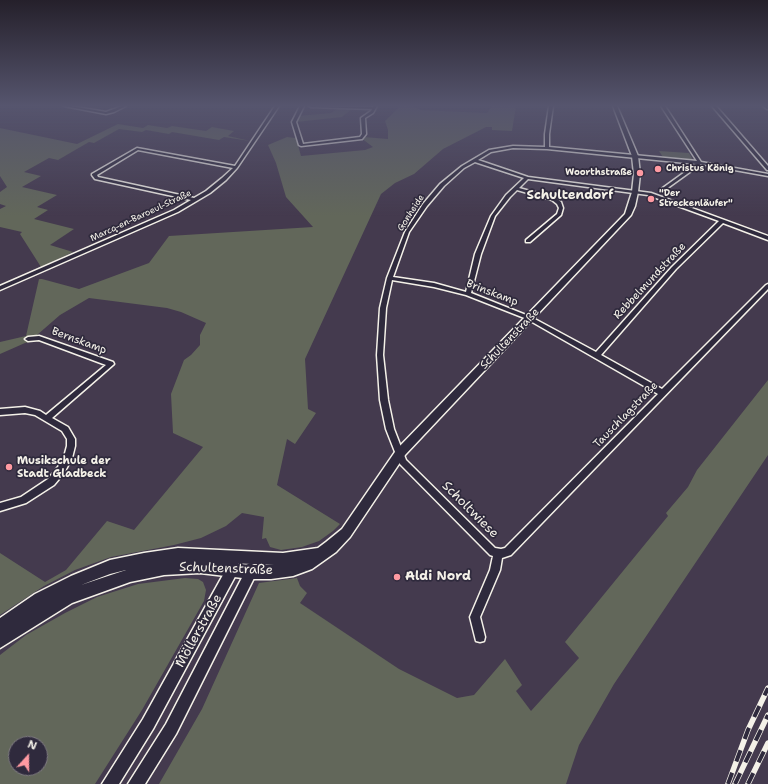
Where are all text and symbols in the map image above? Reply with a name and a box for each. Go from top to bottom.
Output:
marker: Christus König [653,164,663,174]
place label: Christus König [666,164,734,174]
place label: Woorthstraße [565,168,632,178]
marker: Woorthstraße [635,168,645,178]
street label: Marcq-en-Baroeul-Straße [89,188,193,244]
district label: Schultendorf [527,188,613,204]
place label: "Der Streckenläufer" [659,189,733,210]
street label: Gonheide [395,193,427,233]
marker: "Der Streckenläufer" [646,194,656,204]
street label: Rebbelmundstraße [611,240,689,322]
street label: Brinskamp [464,277,520,309]
street label: Schultenstraße [478,306,542,372]
street label: Bernskamp [50,325,108,357]
street label: Tauschlagstraße [591,379,661,451]
place label: Musikschule der Stadt Gladbeck [17,454,111,480]
marker: Musikschule der Stadt Gladbeck [4,462,14,472]
street label: Scholtwiese [438,478,502,542]
street label: Schultenstraße [179,560,273,578]
place label: Aldi Nord [405,569,471,585]
marker: Aldi Nord [392,572,402,582]
street label: Möllerstraße [172,592,226,670]
north arrow [8,736,48,776]
text: N [25,737,39,754]

